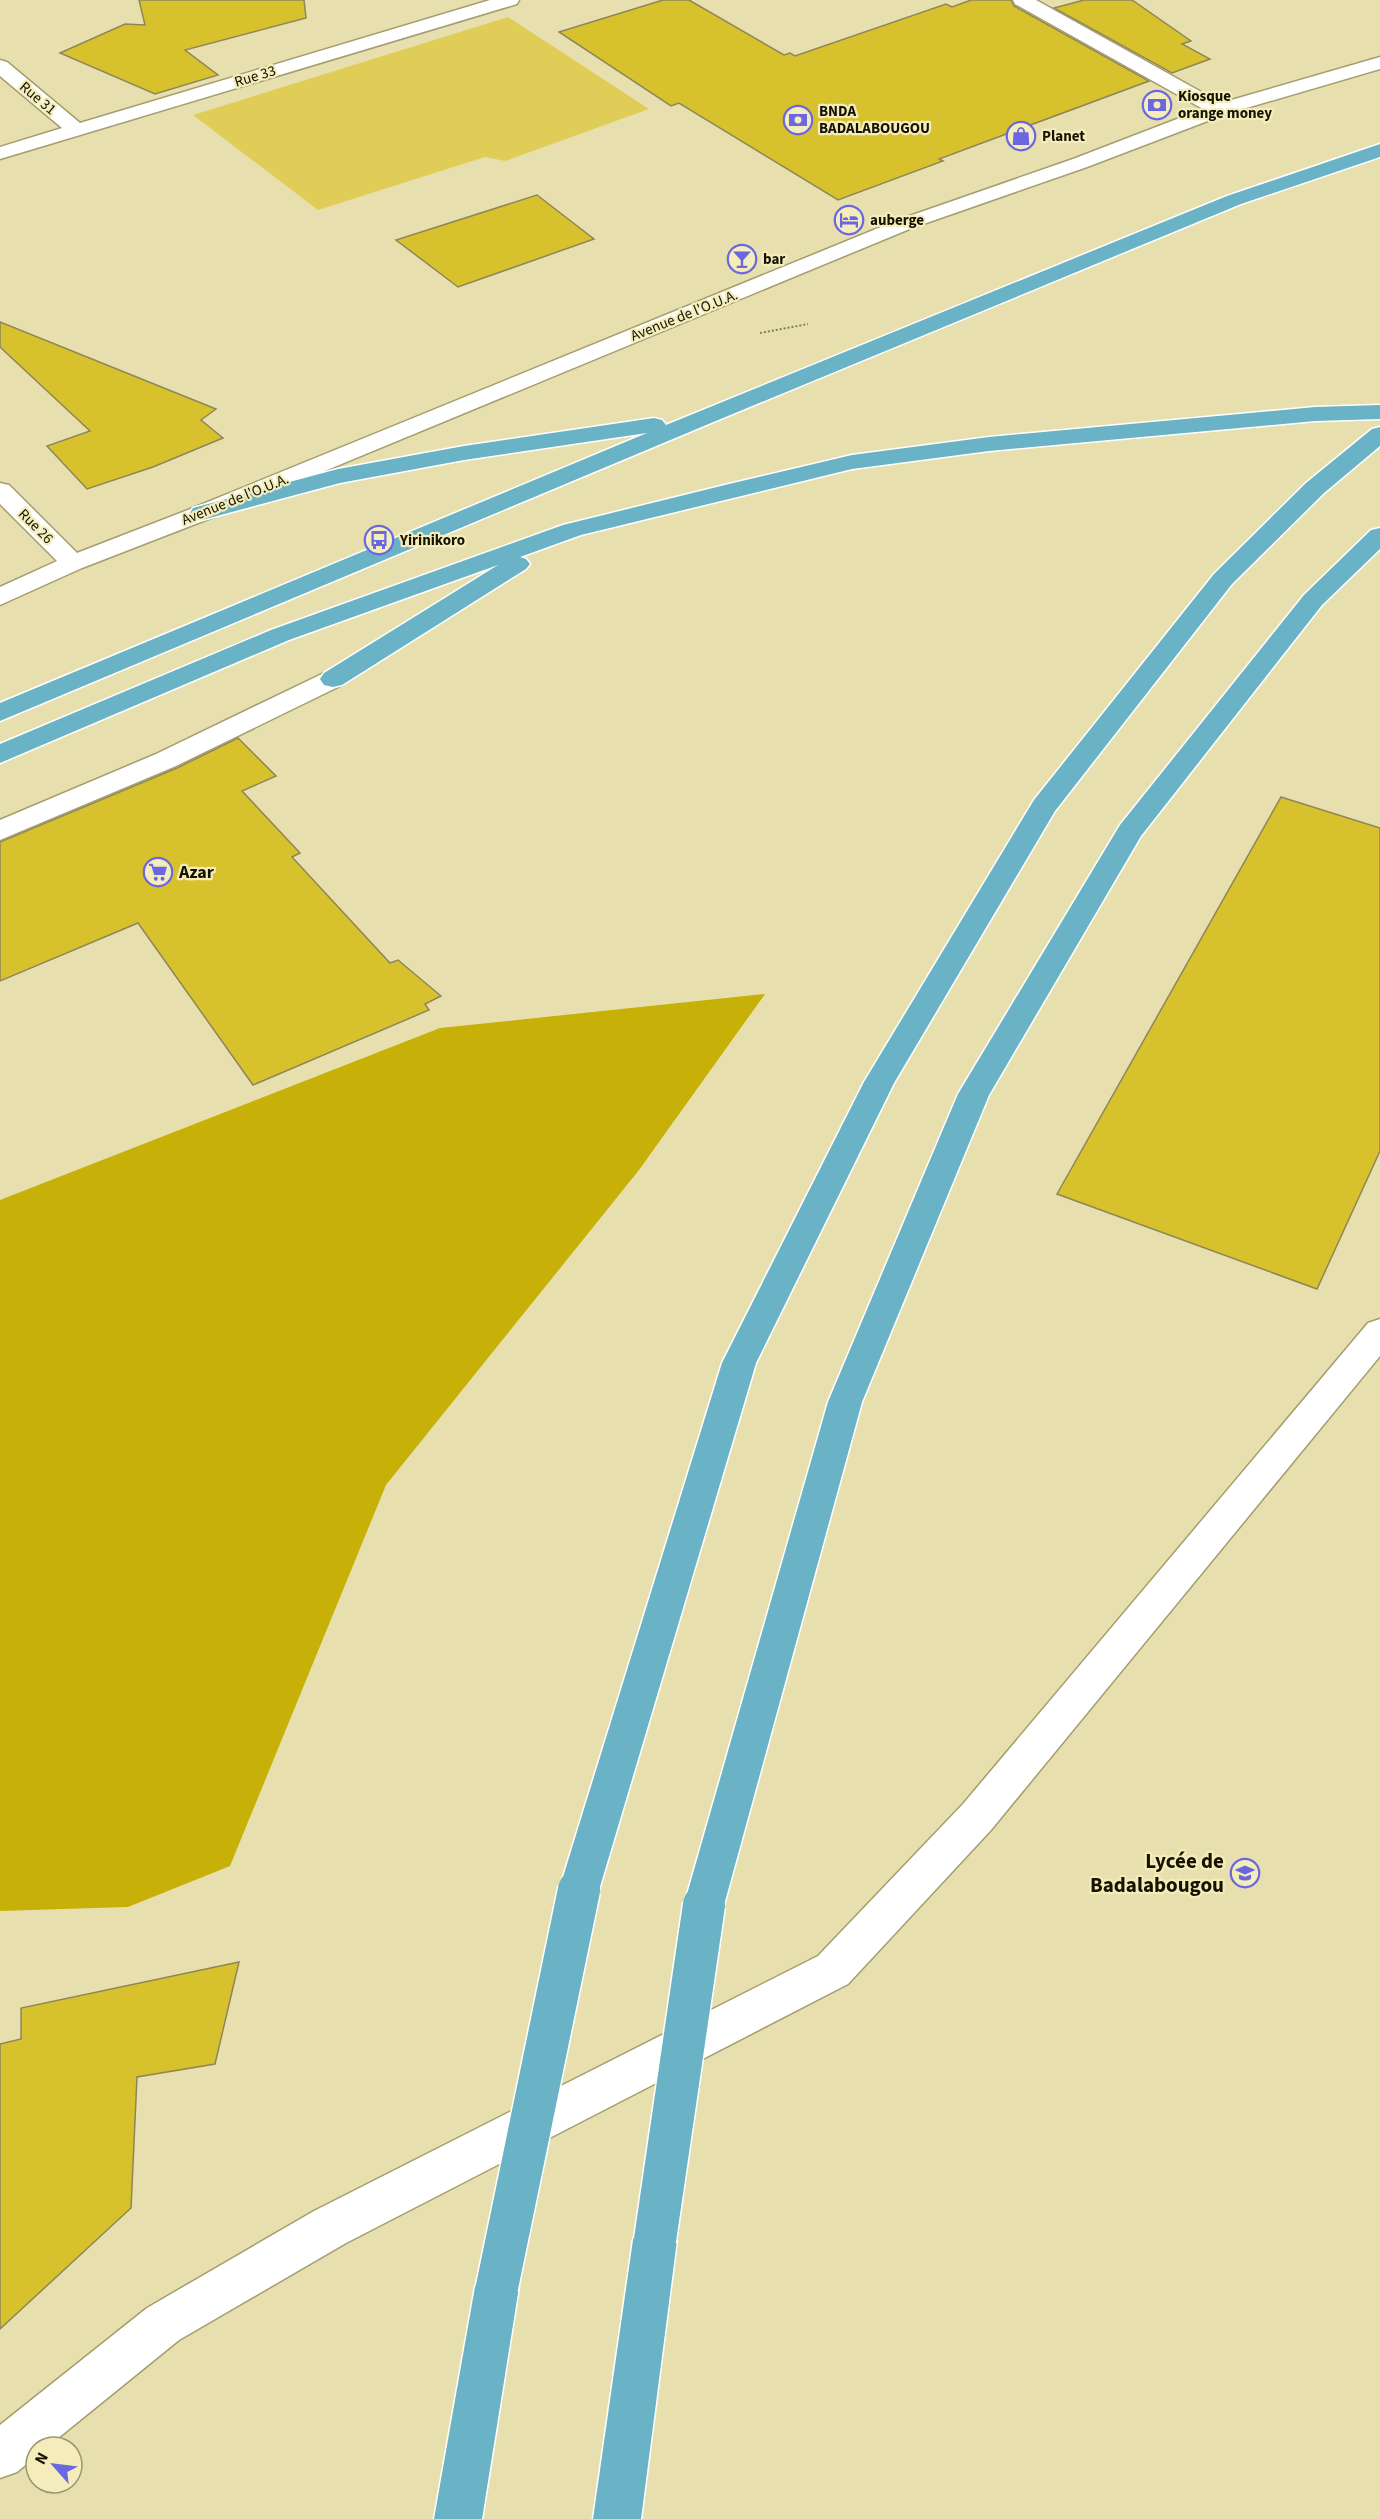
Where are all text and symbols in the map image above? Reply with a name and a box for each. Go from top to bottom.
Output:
street label: Rue 33 [232,60,278,93]
street label: Rue 31 [15,77,61,120]
place label: Kiosque orange money [1178,86,1272,124]
bank icon: Kiosque orange money [1141,89,1173,121]
place label: BNDA BADALABOUGOU [819,101,930,139]
bank icon: BNDA BADALABOUGOU [782,104,814,136]
shop icon: Planet [1005,120,1037,152]
place label: Planet [1042,126,1085,147]
hotel icon: auberge [833,204,865,236]
place label: auberge [870,210,924,231]
bar icon: bar [726,243,758,275]
place label: bar [763,249,785,270]
street label: Avenue de l'O.U.A. [627,284,741,347]
street label: Avenue de l'O.U.A. [178,468,292,531]
street label: Rue 26 [13,504,58,549]
bus stop icon: Yirinikoro [363,524,395,556]
place label: Yirinikoro [399,530,465,551]
supermarket icon: Azar [142,856,174,888]
place label: Azar [178,860,215,885]
place label: Lycée de Badalabougou [1090,1846,1224,1900]
school or university icon: Lycée de Badalabougou [1229,1857,1261,1889]
north arrow [24,2435,84,2495]
text: N [29,2449,54,2468]

